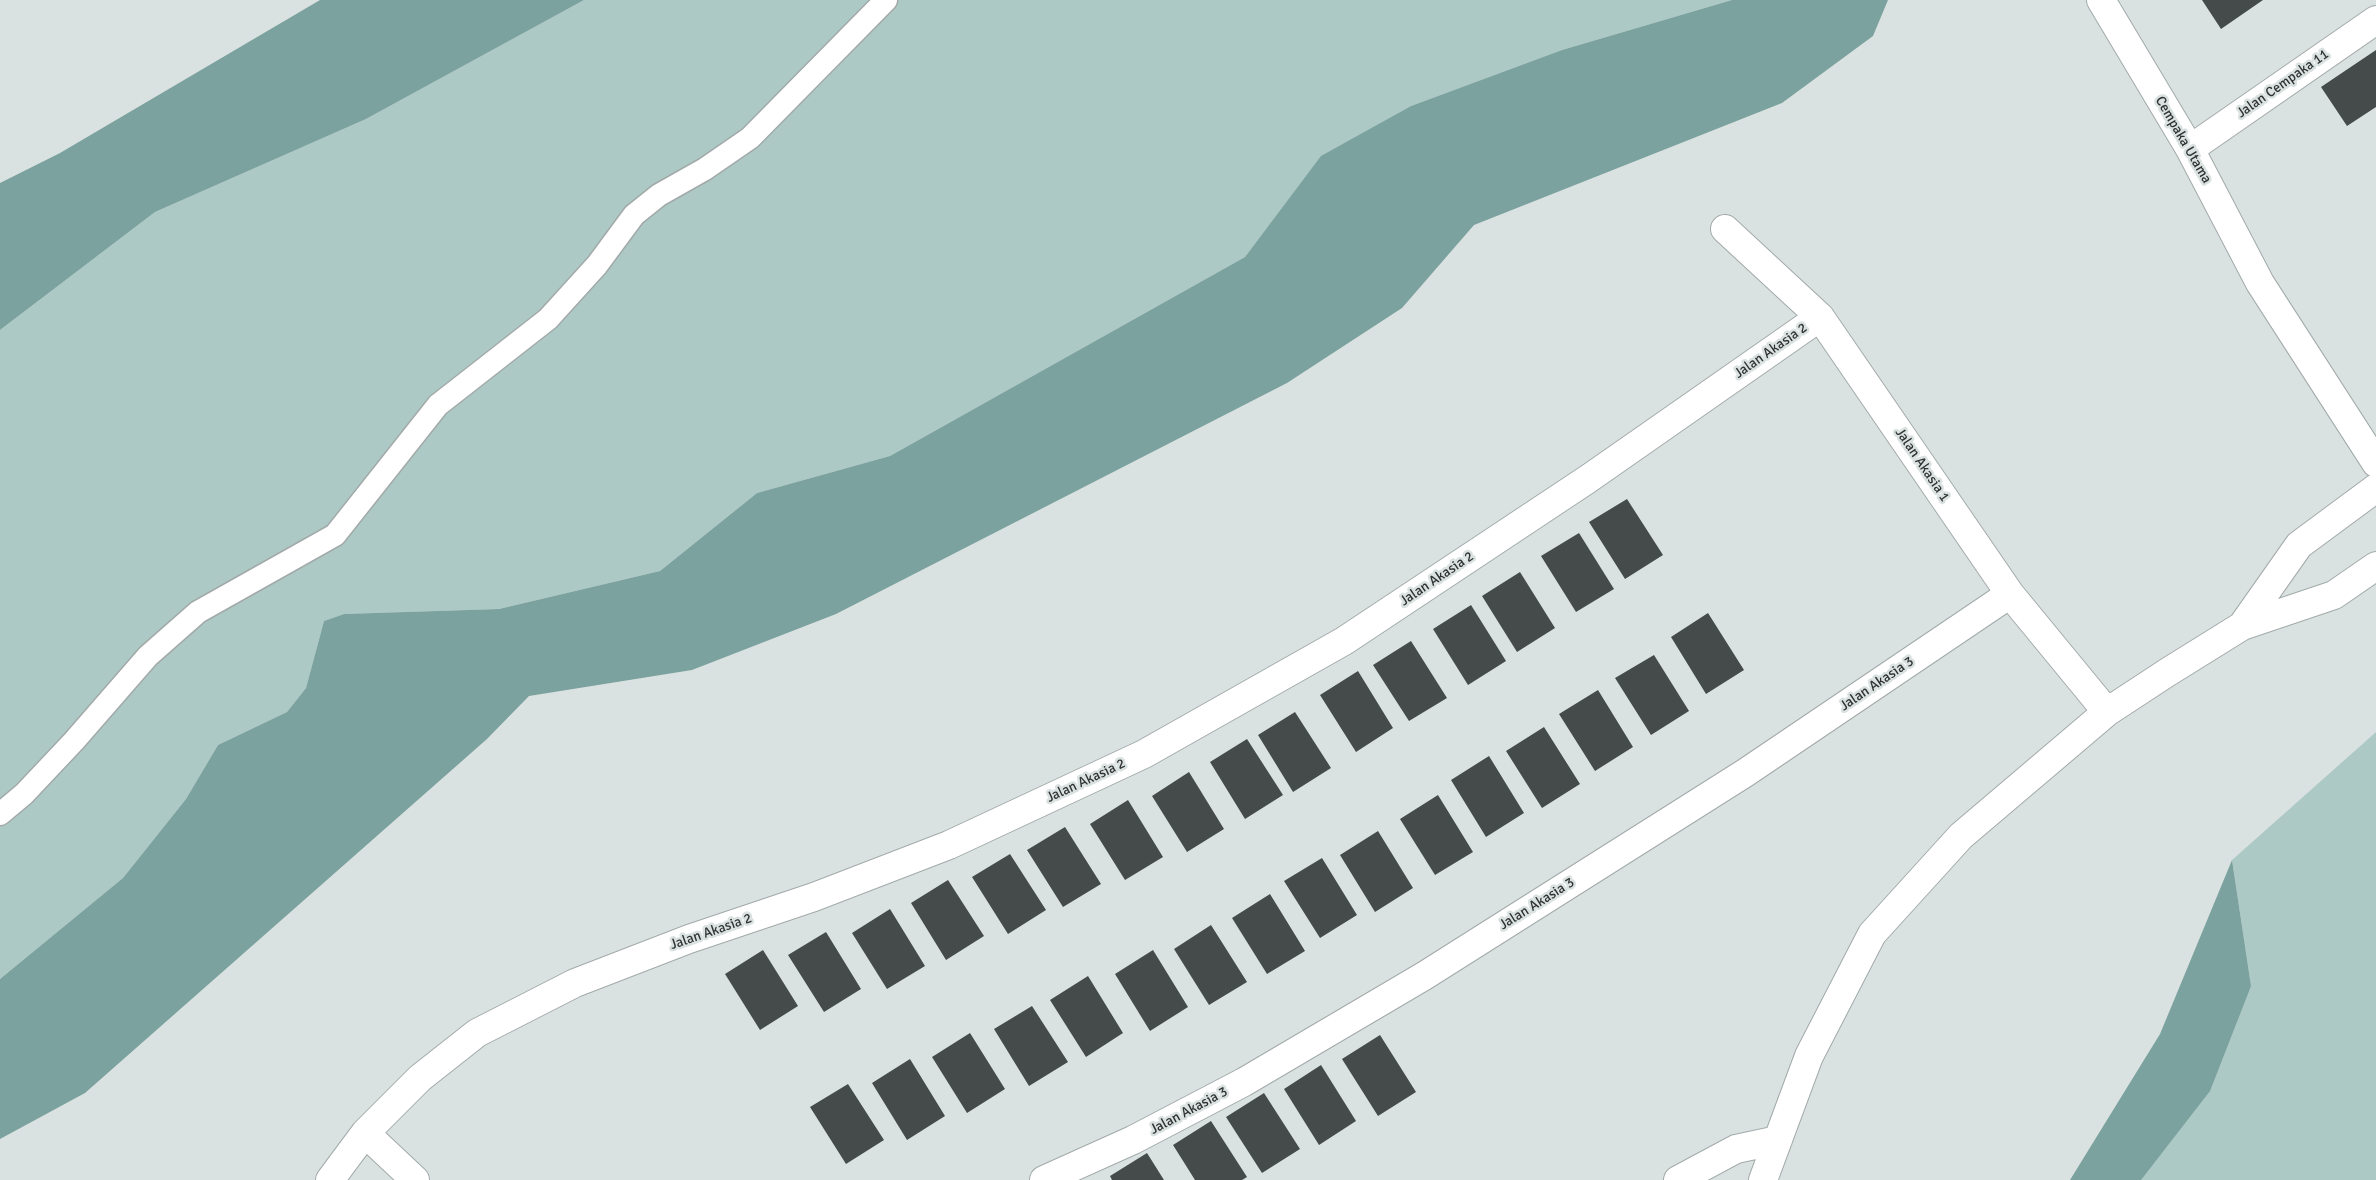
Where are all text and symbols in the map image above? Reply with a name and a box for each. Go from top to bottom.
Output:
street label: Jalan Cempaka 11 [2234,46,2332,122]
street label: Cempaka Utama [2151,93,2215,187]
street label: Jalan Akasia 2 [1731,320,1811,382]
street label: Jalan Akasia 1 [1891,425,1953,505]
street label: Jalan Akasia 2 [1397,548,1477,610]
street label: Jalan Akasia 3 [1837,653,1917,715]
street label: Jalan Akasia 2 [1044,755,1128,807]
street label: Jalan Akasia 3 [1496,874,1578,934]
street label: Jalan Akasia 2 [668,910,754,954]
street label: Jalan Akasia 3 [1147,1084,1231,1138]

